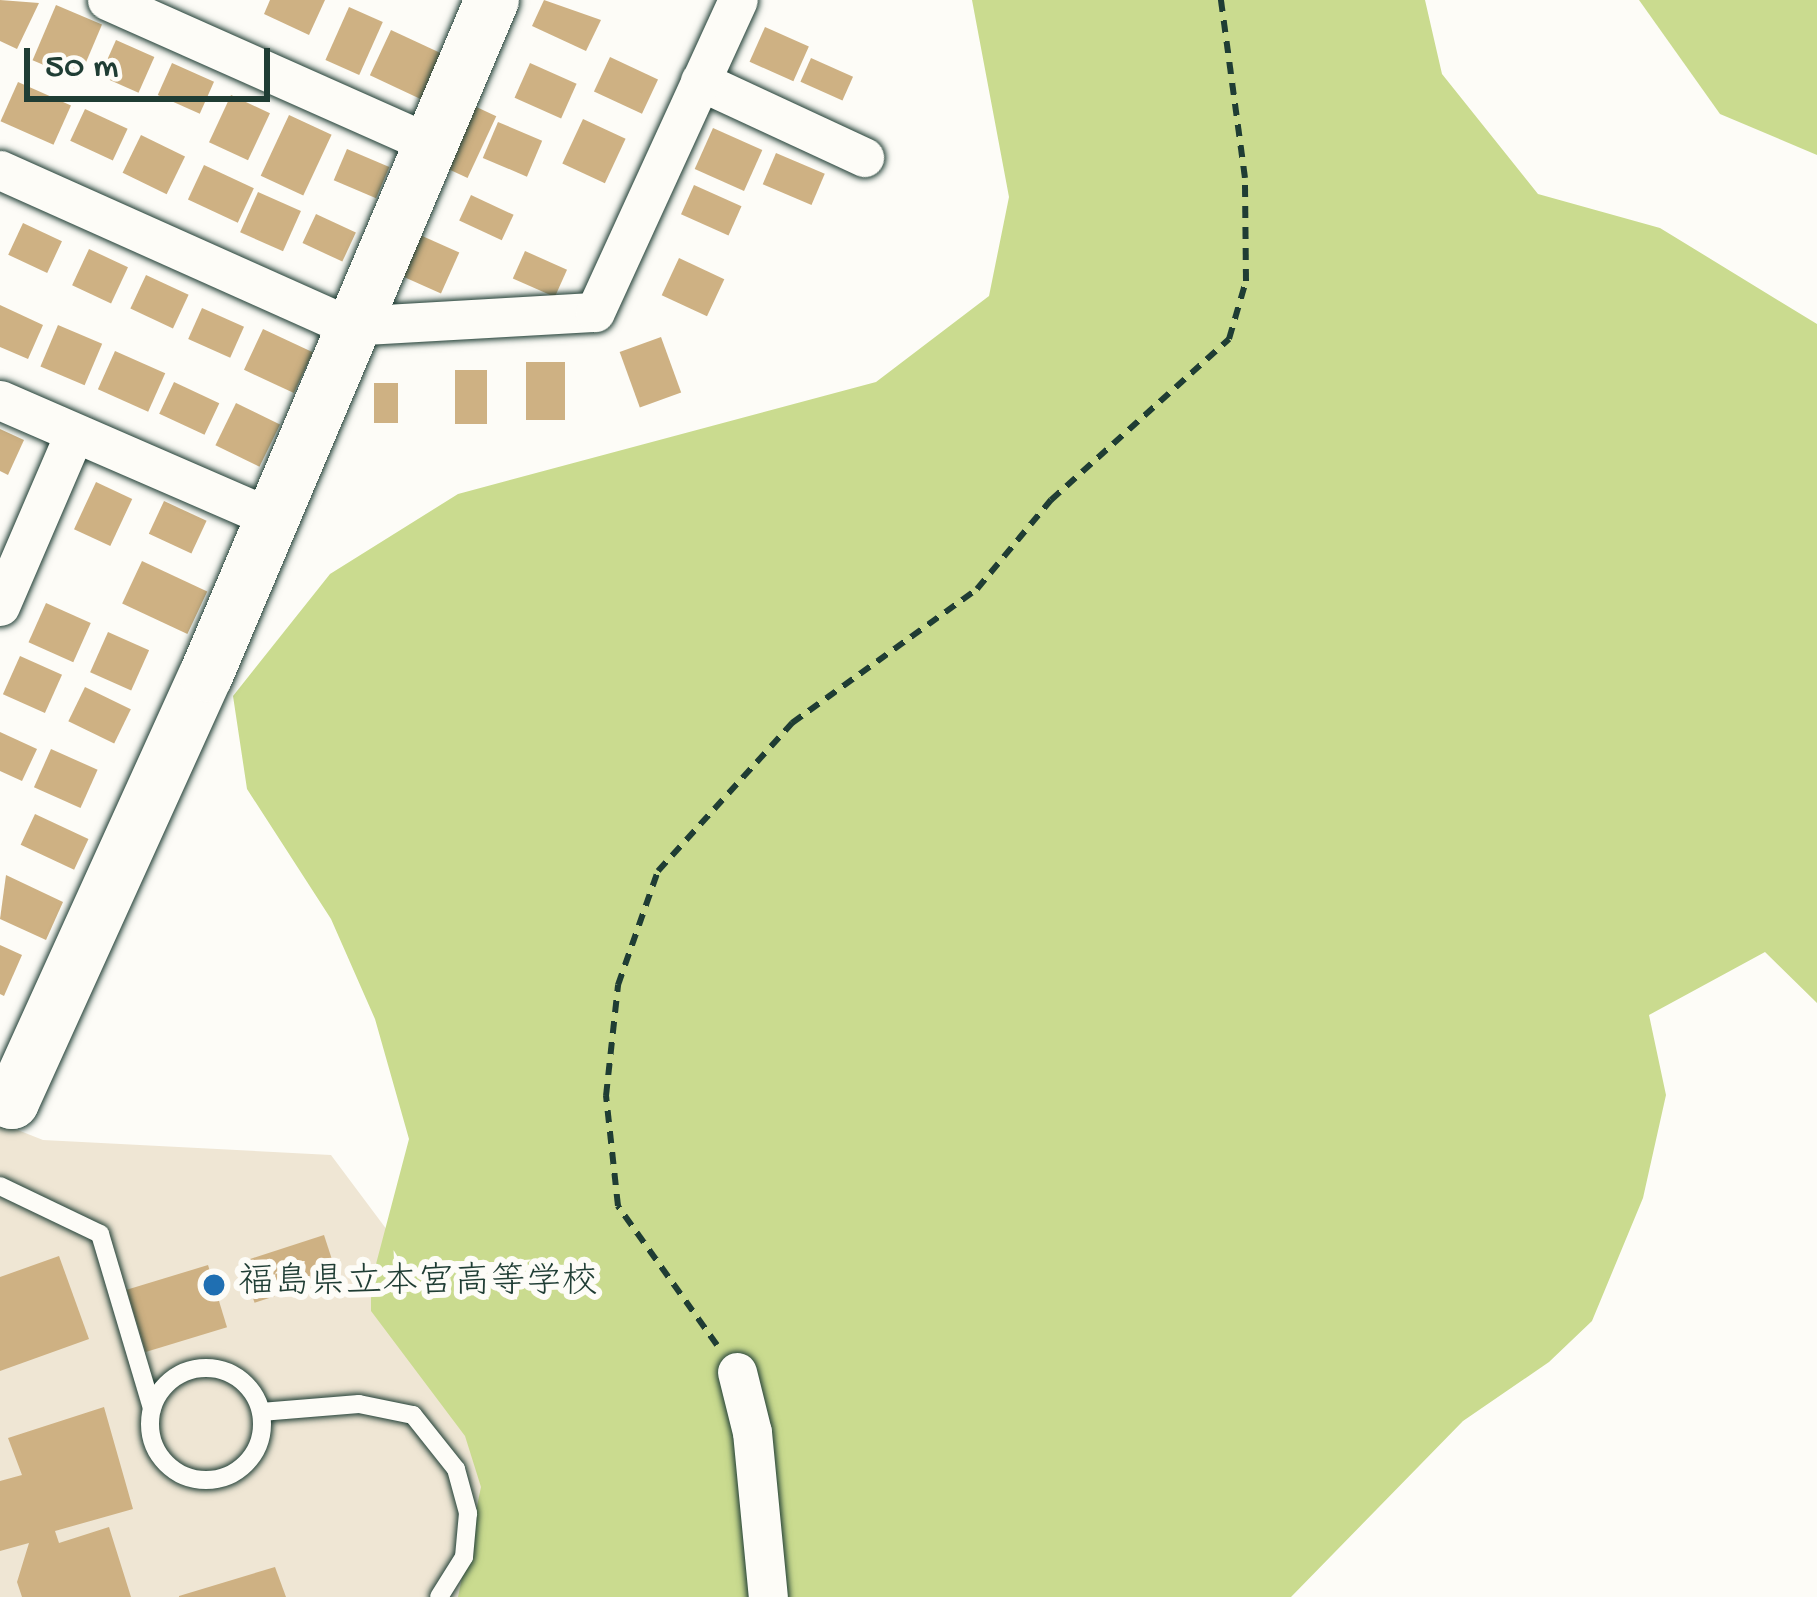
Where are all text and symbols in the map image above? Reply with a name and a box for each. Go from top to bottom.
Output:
scale bar [30,24,276,98]
text: 50 m [45,47,118,90]
place label: 福島県立本宮高等学校 [238,1263,598,1307]
marker: 福島県立本宮高等学校 [201,1272,227,1298]

